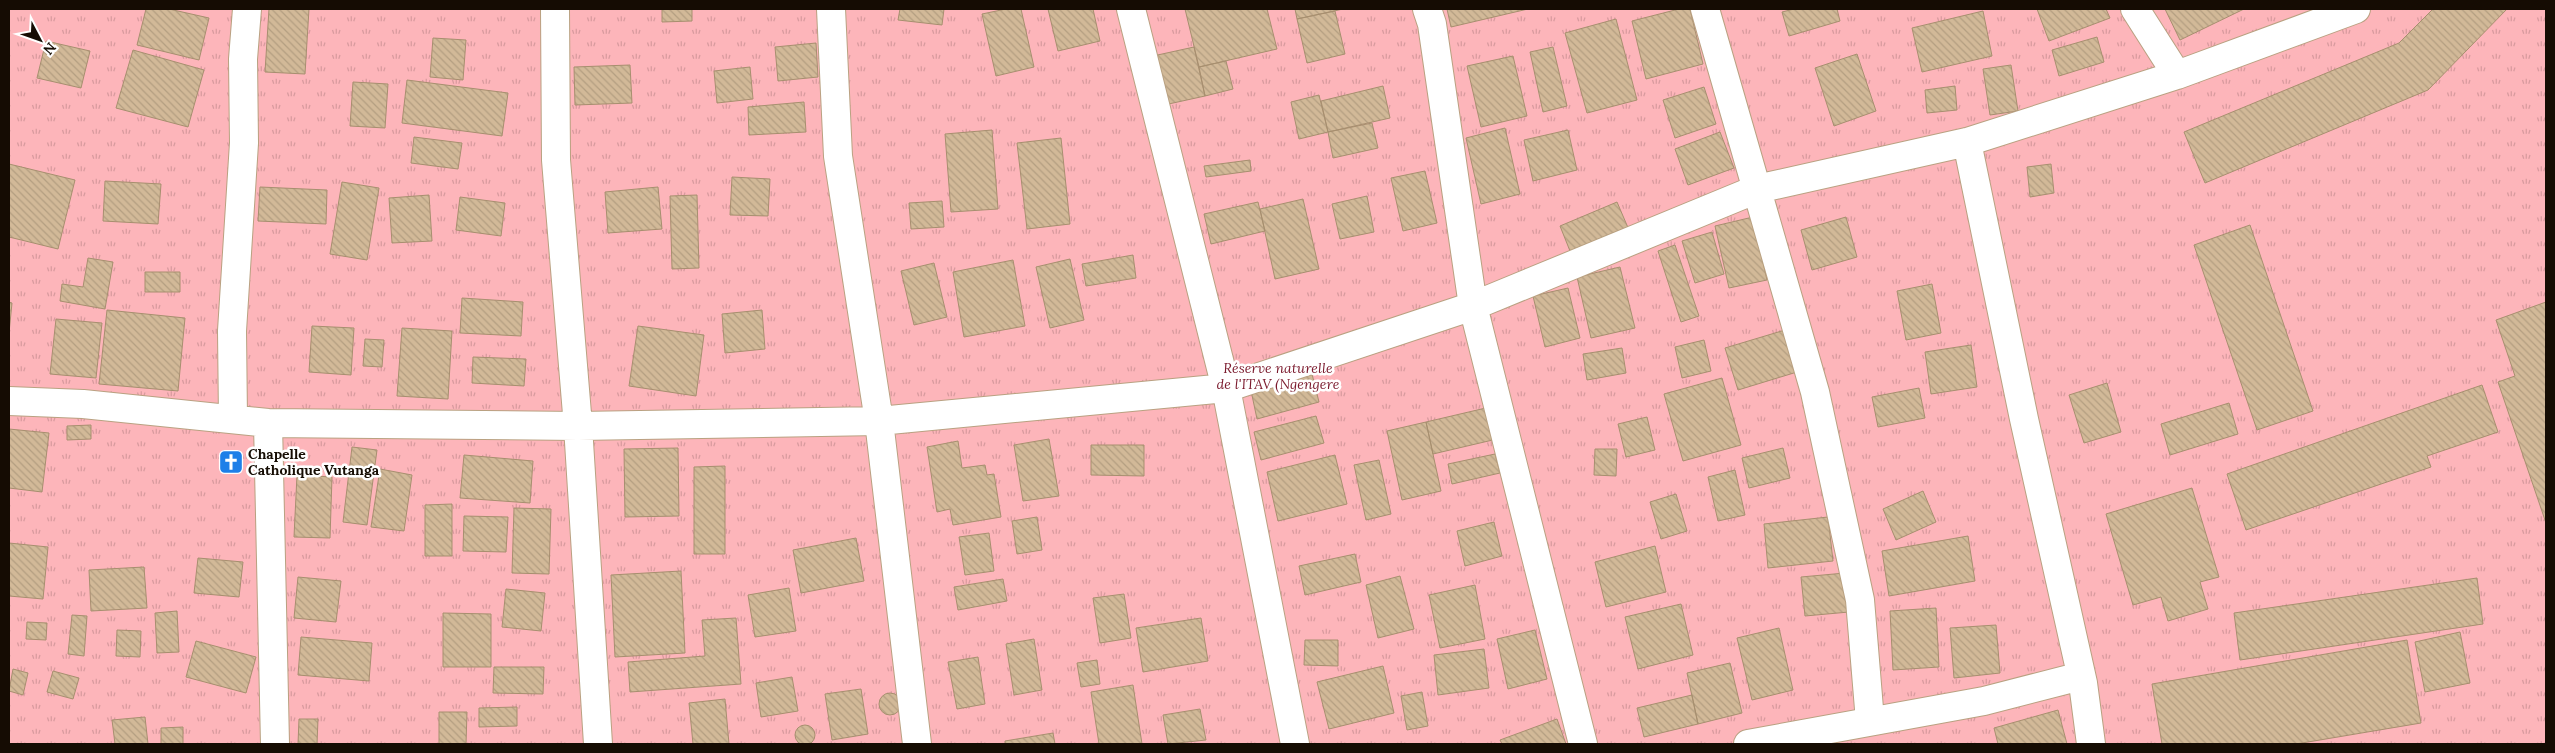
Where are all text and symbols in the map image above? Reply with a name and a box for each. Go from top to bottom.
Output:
north arrow [15,15,65,65]
text: N [39,39,60,59]
park label: Réserve naturelle de l'ITAV (Ngengere [1217,359,1340,393]
place label: Chapelle Catholique Vutanga [248,445,380,479]
church icon: Chapelle Catholique Vutanga [218,449,244,475]

